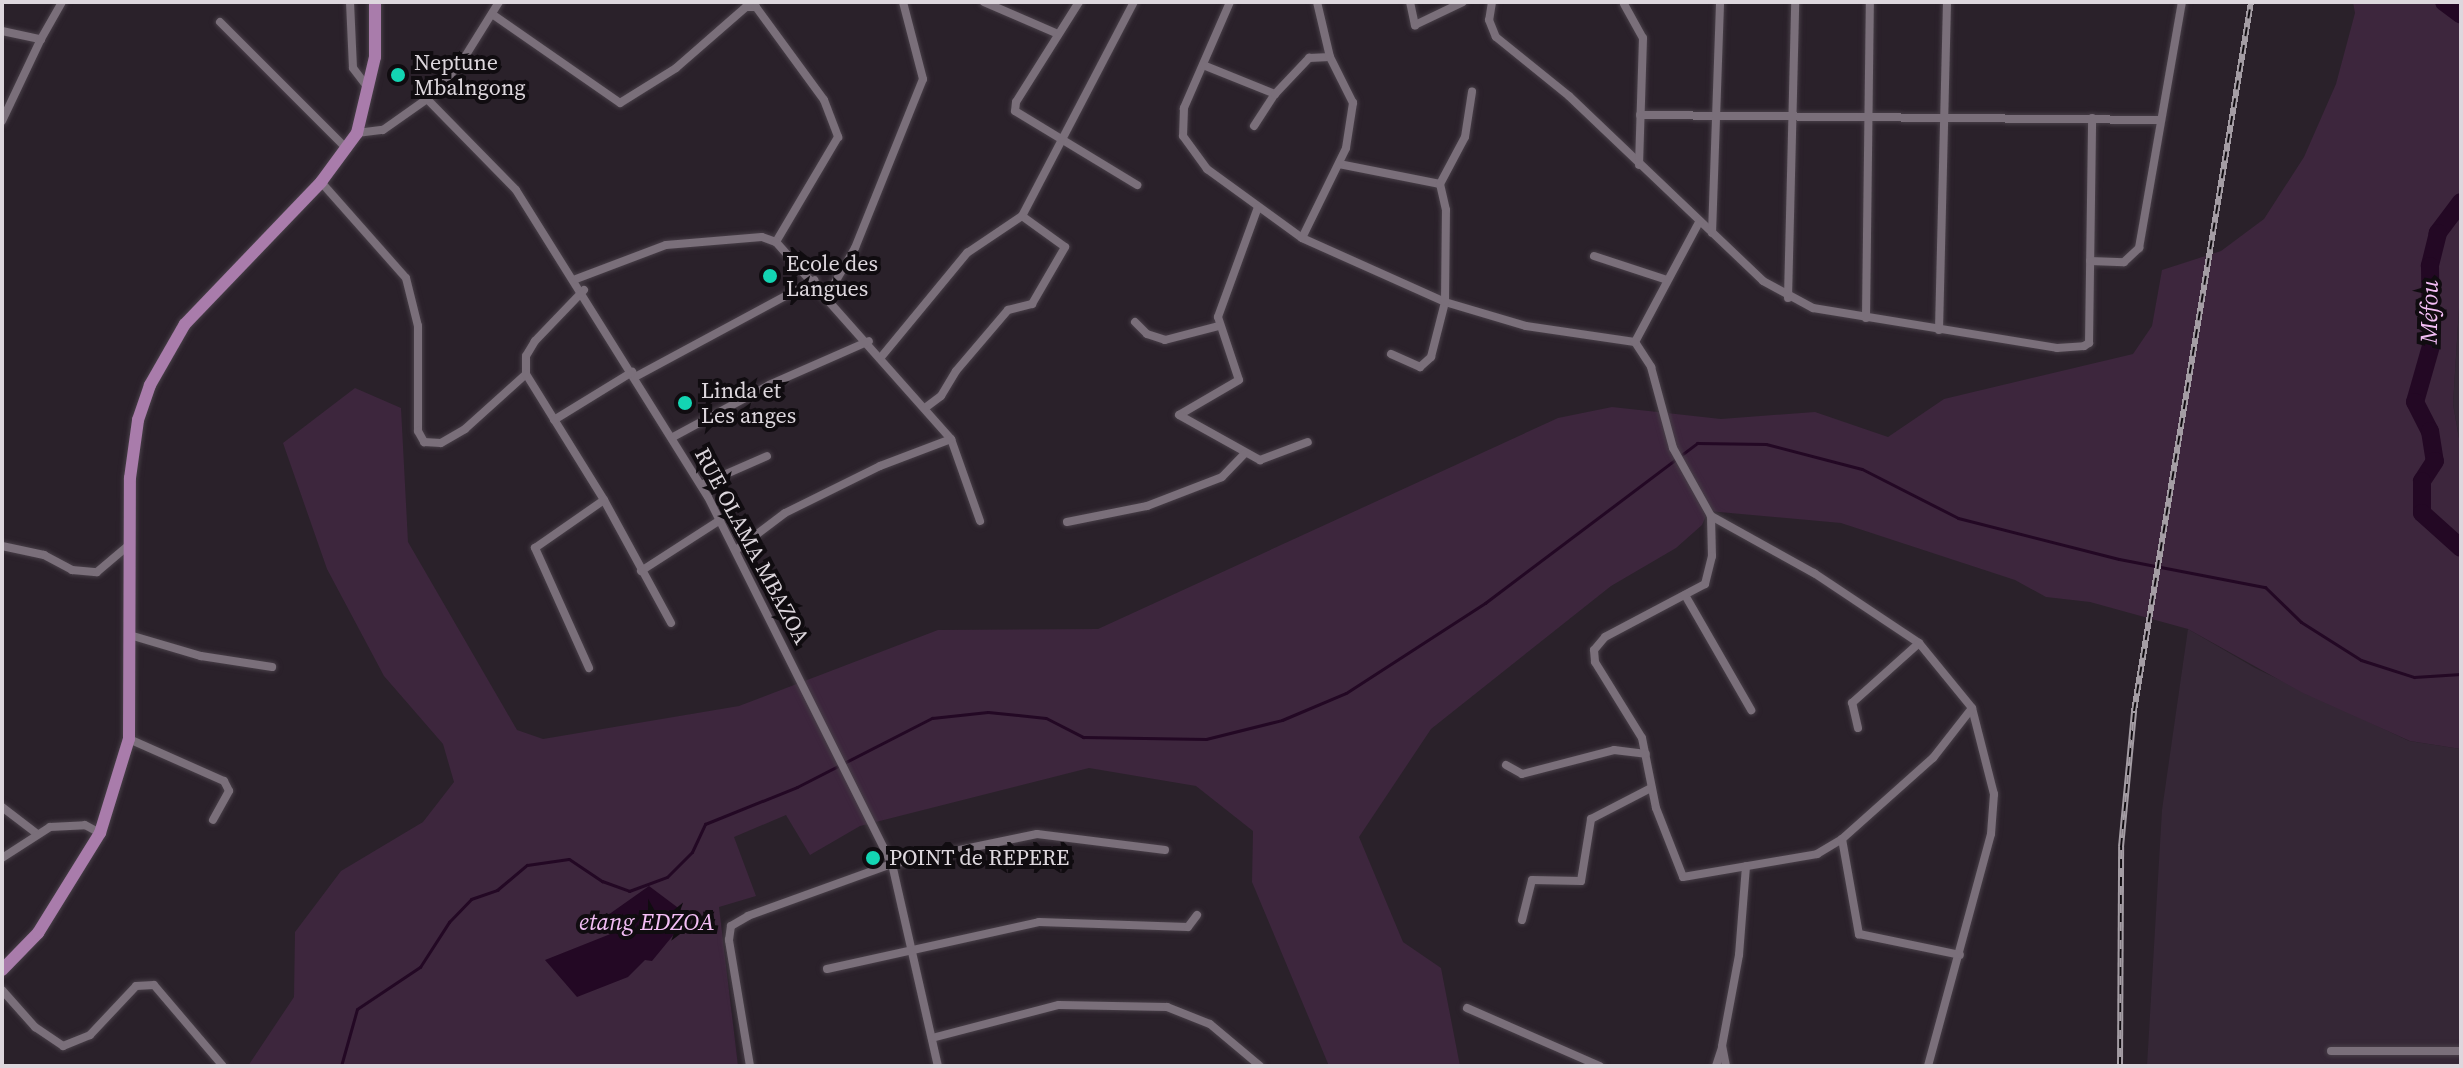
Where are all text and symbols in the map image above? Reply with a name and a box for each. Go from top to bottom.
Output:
place label: Neptune Mbalngong [414,49,526,100]
marker: Neptune Mbalngong [389,66,407,84]
place label: Ecole des Langues [786,250,878,302]
marker: Ecole des Langues [761,267,779,285]
water label: Méfou [2414,280,2444,344]
place label: Linda et Les anges [701,377,796,428]
marker: Linda et Les anges [676,394,694,412]
street label: RUE OLAMA MBAZOA [689,443,815,649]
place label: POINT de REPERE [889,845,1070,871]
marker: POINT de REPERE [864,849,882,867]
water label: etang EDZOA [579,908,715,936]

